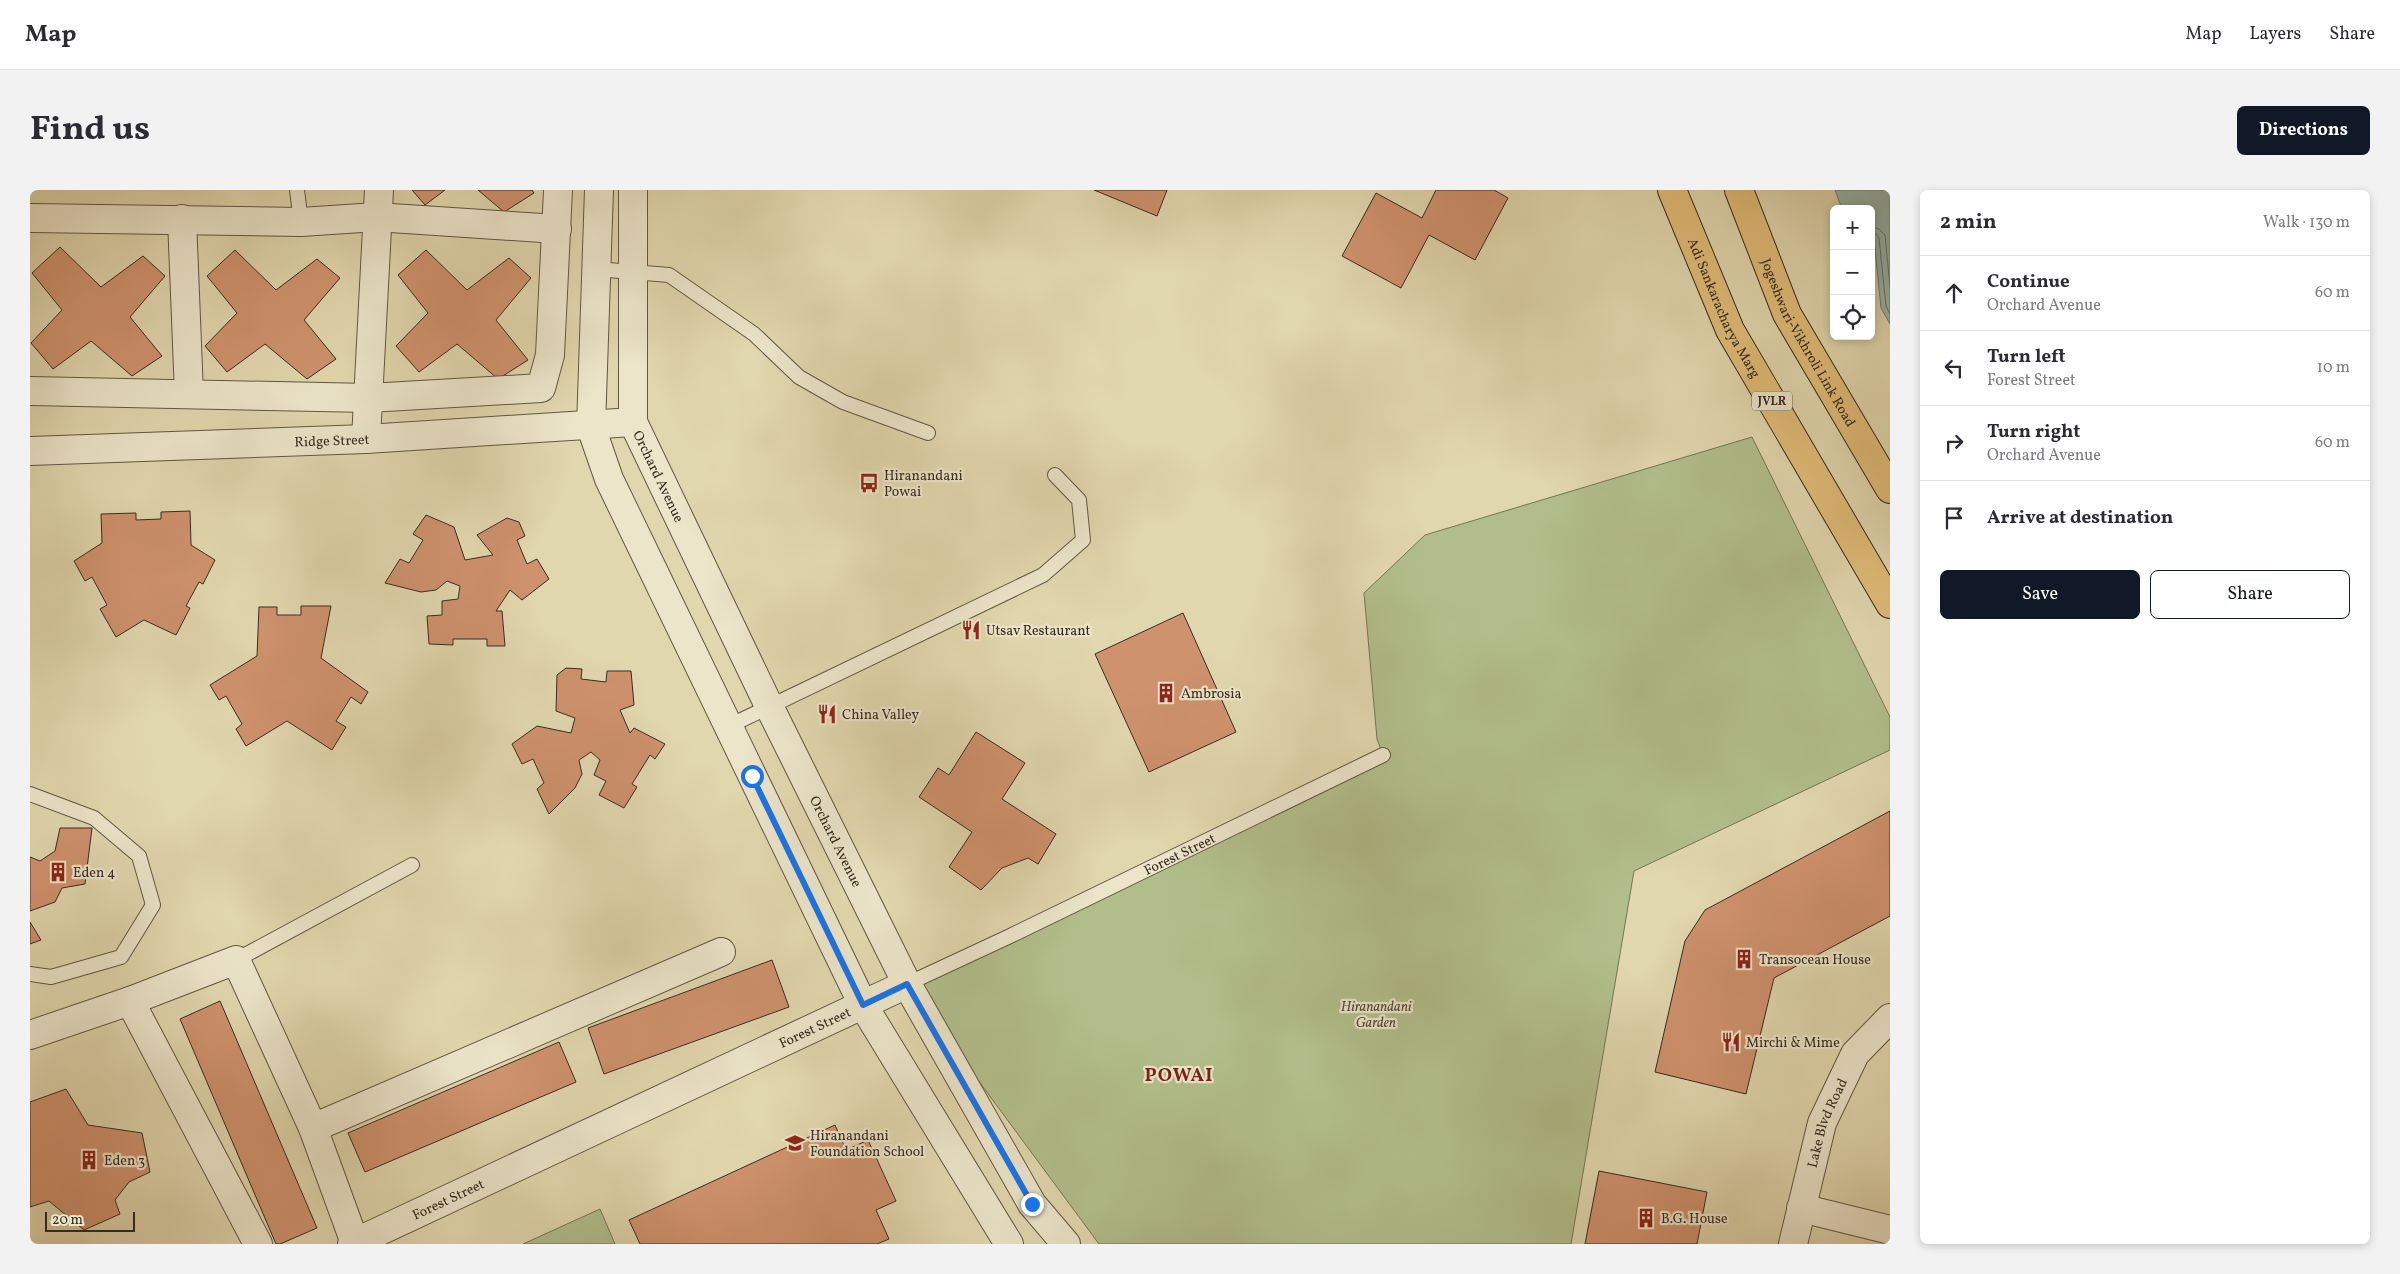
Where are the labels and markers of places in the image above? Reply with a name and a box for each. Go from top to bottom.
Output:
place label: Hiranandani Powai [884,467,963,502]
bus stop icon: Hiranandani Powai [858,472,880,494]
restaurant icon: Utsav Restaurant [960,619,982,641]
place label: Utsav Restaurant [986,622,1091,641]
building icon: Ambrosia [1155,682,1177,704]
place label: Ambrosia [1181,685,1241,704]
restaurant icon: China Valley [816,703,838,725]
place label: China Valley [842,706,920,725]
building icon: Eden 4 [47,861,69,883]
place label: Eden 4 [73,864,115,883]
building icon: Transocean House [1733,948,1755,970]
place label: Transocean House [1759,951,1871,970]
restaurant icon: Mirchi & Mime [1720,1031,1742,1053]
place label: Mirchi & Mime [1746,1034,1840,1053]
place label: Hiranandani Foundation School [810,1127,924,1162]
school or university icon: Hiranandani Foundation School [784,1132,806,1154]
building icon: Eden 3 [78,1149,100,1171]
place label: Eden 3 [104,1152,145,1171]
building icon: B.G. House [1635,1207,1657,1229]
place label: B.G. House [1661,1210,1728,1229]

